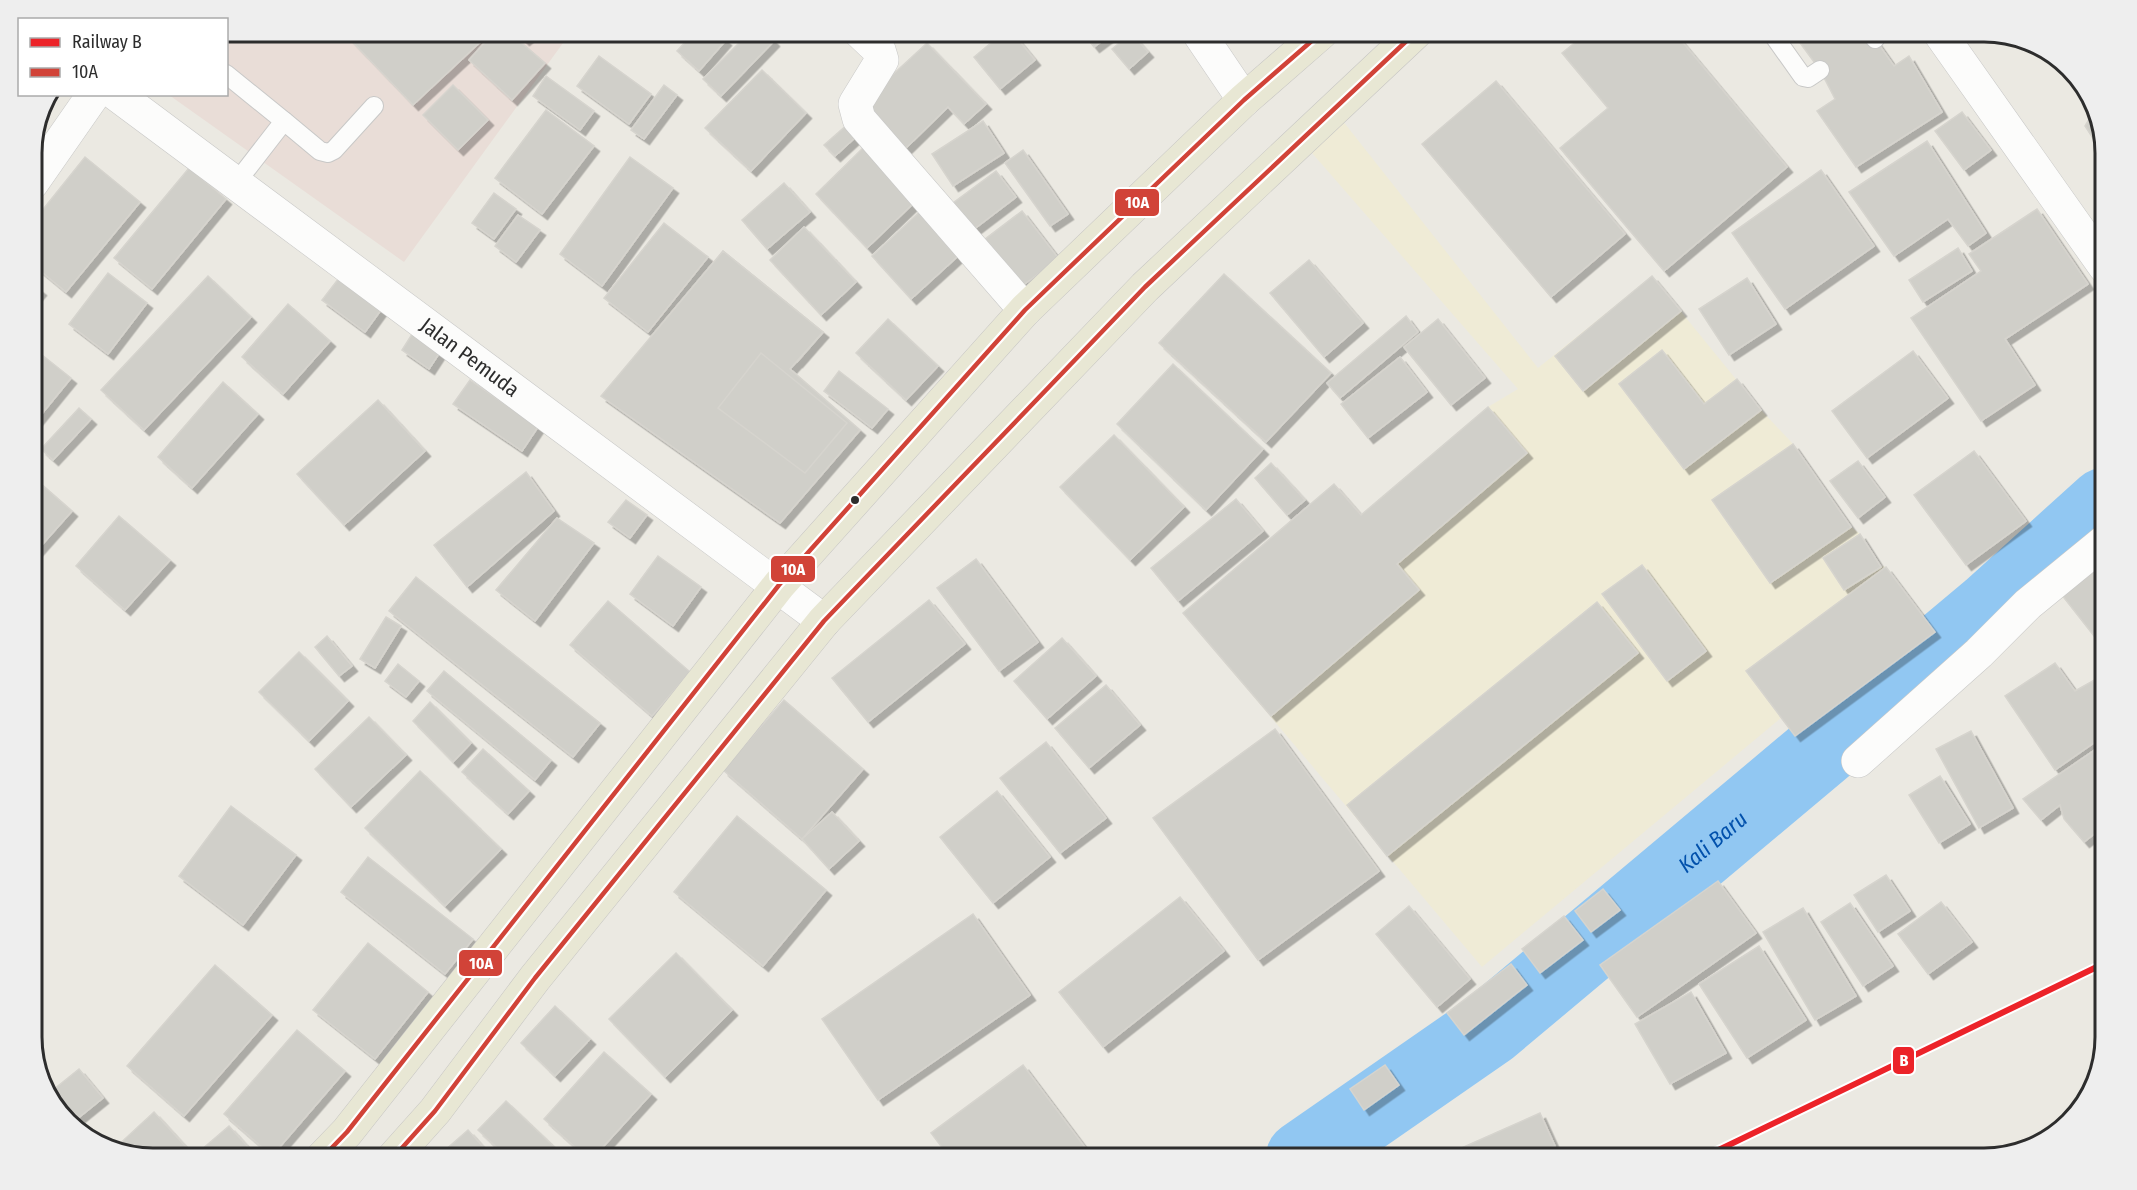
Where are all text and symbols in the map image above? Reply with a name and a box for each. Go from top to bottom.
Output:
legend [18,18,228,96]
text: Railway B [72,31,142,53]
text: 10A [72,61,98,83]
line badge: 10A [1114,188,1160,217]
text: 10A [1125,193,1149,212]
street label: Jalan Pemuda [415,312,524,403]
unlabelled marker [849,494,861,506]
line badge: 10A [770,555,816,583]
text: 10A [781,560,805,579]
water label: Kali Baru [1673,805,1753,879]
line badge: 10A [458,949,503,977]
text: 10A [469,954,493,973]
line badge: B [1892,1046,1915,1075]
text: B [1900,1051,1909,1070]

